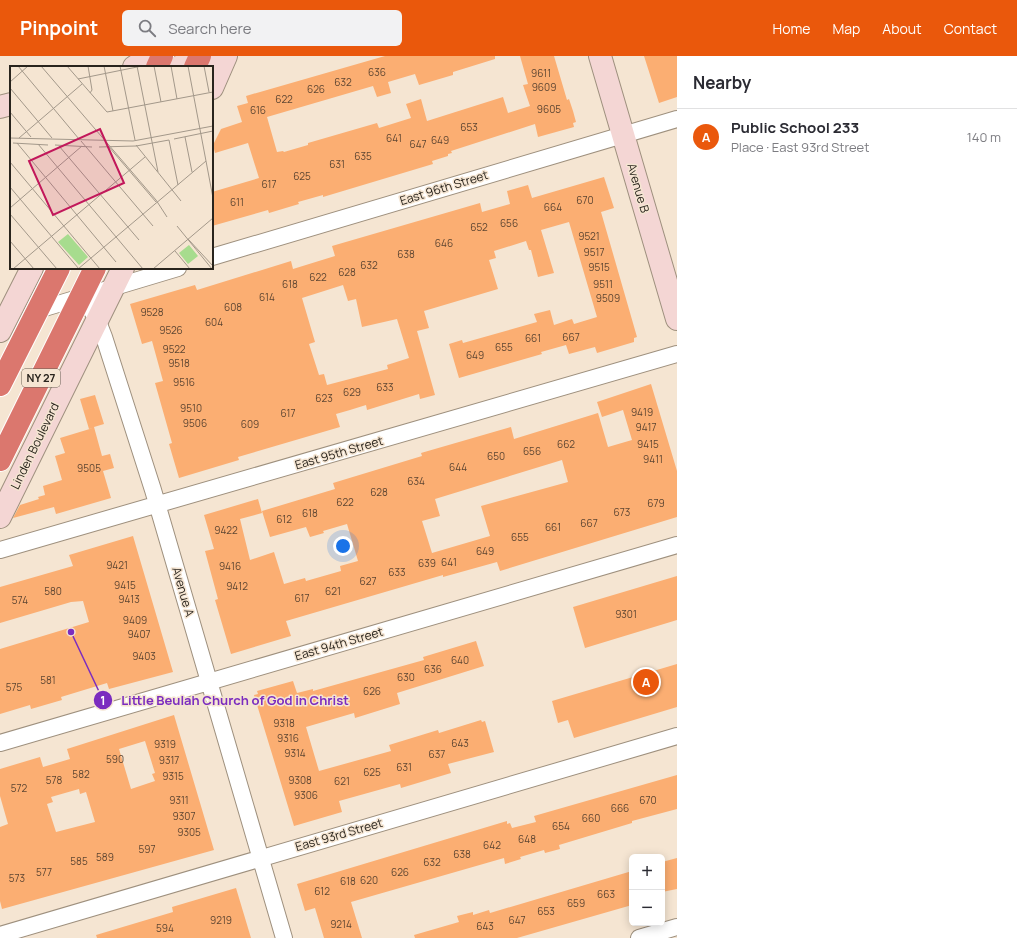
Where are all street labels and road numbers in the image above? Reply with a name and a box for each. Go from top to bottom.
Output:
street label: Avenue B [623,161,654,215]
street label: East 96th Street [398,166,490,209]
road number: NY 27 [22,369,60,387]
street label: Linden Boulevard [6,400,63,492]
street label: East 95th Street [293,432,385,473]
street label: Avenue A [168,565,199,619]
street label: East 94th Street [293,623,385,664]
street label: East 93rd Street [293,814,385,855]

